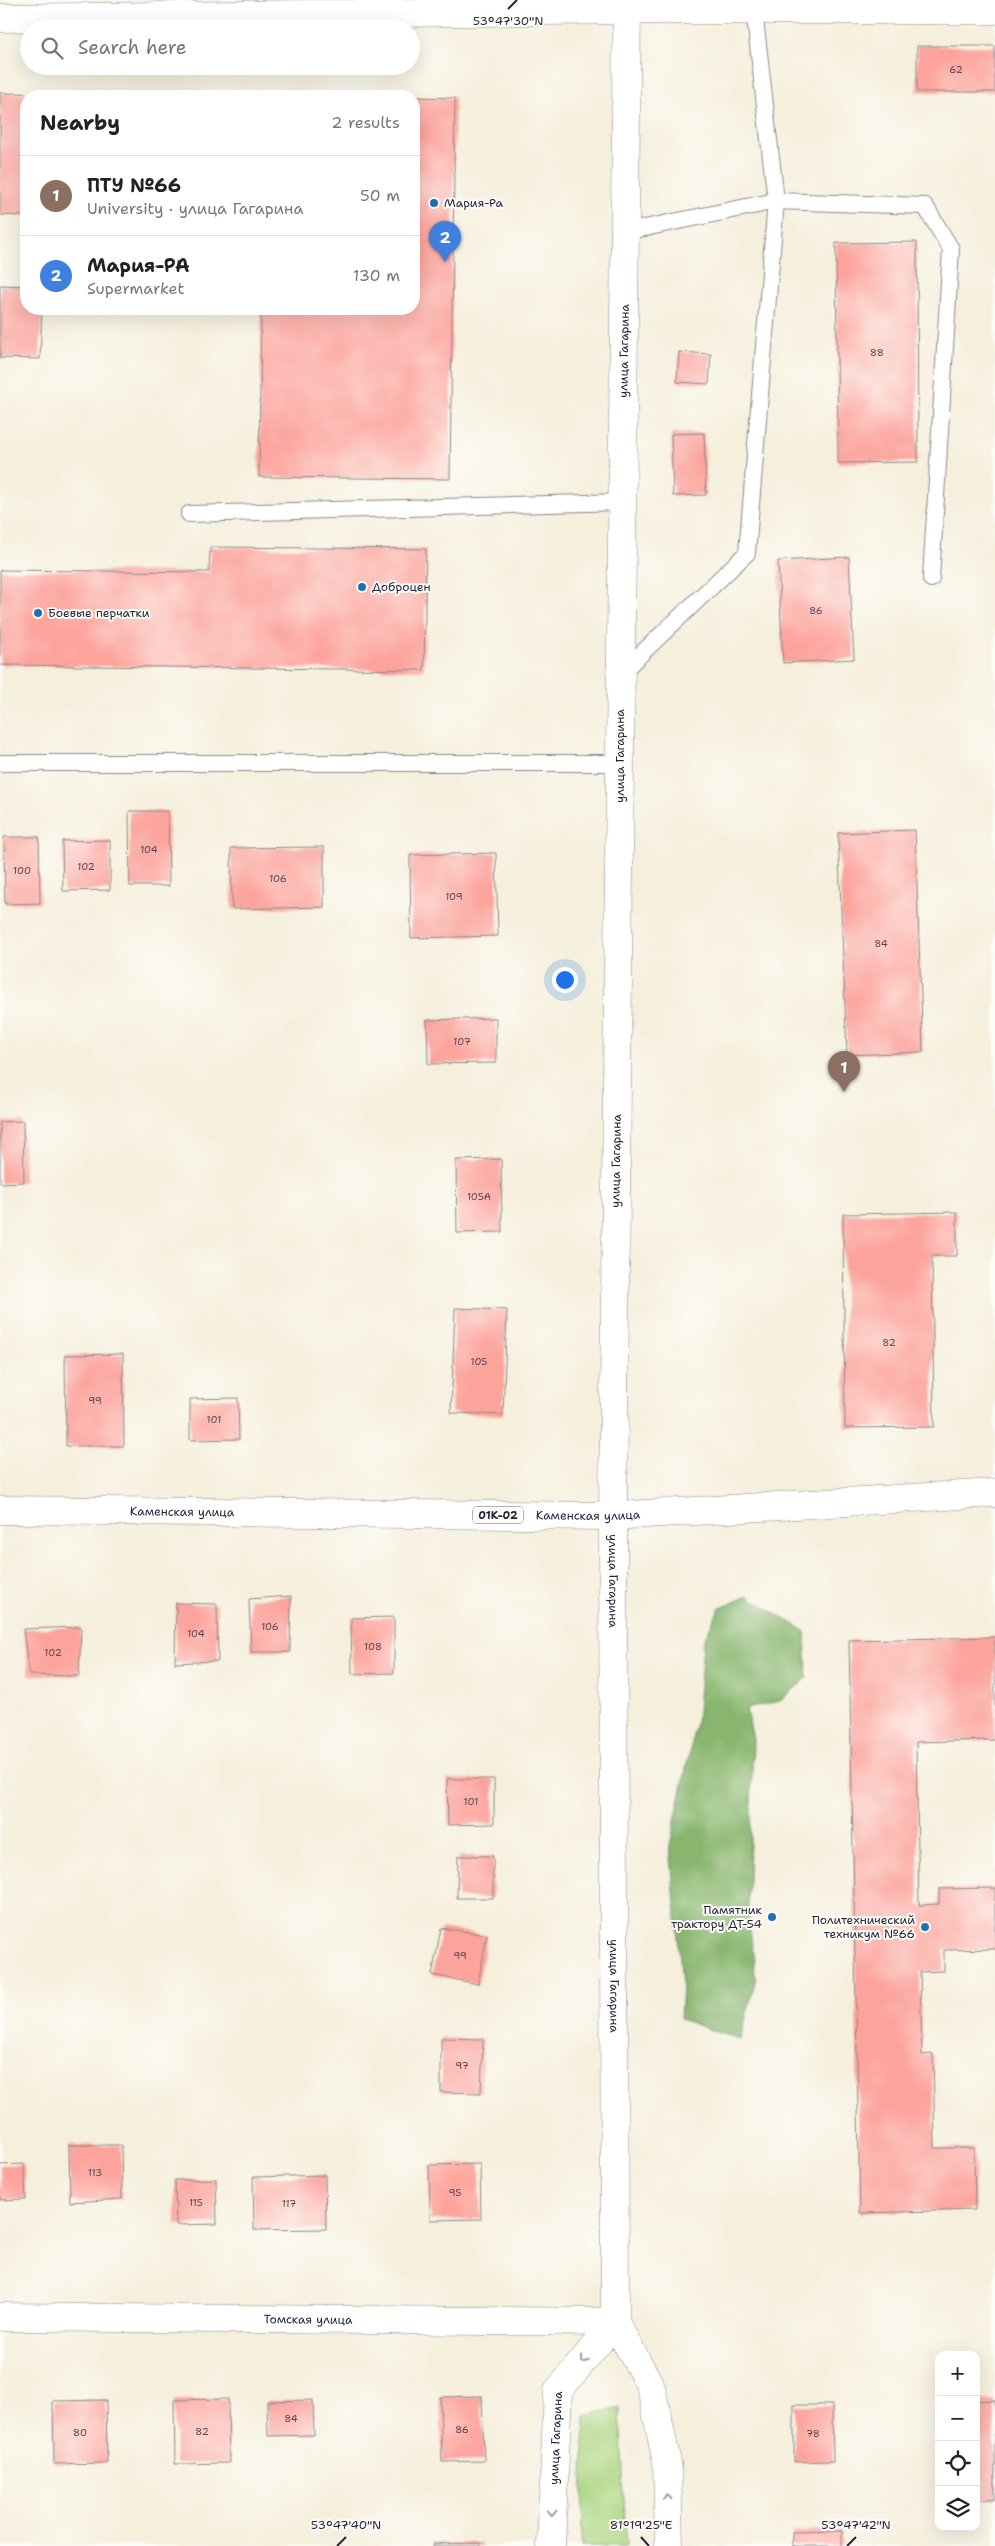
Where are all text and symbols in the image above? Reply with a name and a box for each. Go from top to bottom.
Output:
text: 53°47'30"N [473,13,543,29]
search box [20,20,420,75]
icon: search [38,34,66,62]
text: Search here [78,35,187,60]
house number: 62 [949,63,963,76]
text: Nearby [40,109,120,137]
text: 2 results [331,112,400,133]
text: ПТУ №66 [87,173,181,198]
text: 1 [52,185,60,206]
text: 50 m [360,185,400,206]
place label: Мария-Ра [444,195,503,211]
marker: Мария-Ра [428,197,440,209]
text: University · улица Гагарина [87,198,303,219]
pin: 2 [429,221,461,262]
text: Мария-РА [87,253,190,278]
text: 2 [50,265,62,286]
text: 130 m [353,265,400,286]
text: Supermarket [87,278,184,299]
street label: улица Гагарина [615,304,633,398]
house number: 88 [870,346,884,359]
place label: Доброцен [372,579,431,595]
marker: Доброцен [356,581,368,593]
house number: 86 [809,604,823,617]
place label: Боевые перчатки [48,605,150,621]
marker: Боевые перчатки [32,607,44,619]
street label: улица Гагарина [612,709,628,803]
house number: 104 [140,843,158,856]
house number: 102 [77,860,95,873]
house number: 100 [13,864,31,877]
house number: 106 [269,872,287,885]
house number: 109 [445,890,463,903]
house number: 84 [874,937,888,950]
your location [552,967,578,993]
house number: 107 [453,1035,471,1048]
pin: 1 [828,1051,860,1092]
street label: улица Гагарина [607,1114,625,1208]
house number: 105А [467,1190,491,1203]
house number: 82 [882,1336,896,1349]
house number: 105 [471,1355,487,1368]
house number: 99 [88,1394,102,1407]
house number: 101 [207,1413,221,1426]
street label: Каменская улица [130,1503,235,1520]
road number: 01К-02 [473,1506,523,1524]
street label: Каменская улица [536,1506,641,1524]
street label: улица Гагарина [605,1534,621,1628]
house number: 106 [261,1620,279,1633]
house number: 104 [187,1627,205,1640]
house number: 108 [364,1640,382,1653]
house number: 102 [44,1646,62,1659]
house number: 101 [464,1795,478,1808]
place label: Памятник трактору ДТ-54 [671,1902,763,1932]
marker: Памятник трактору ДТ-54 [766,1911,778,1923]
place label: Политехнический техникум №66 [812,1912,915,1942]
marker: Политехнический техникум №66 [919,1921,931,1933]
street label: улица Гагарина [606,1939,622,2033]
house number: 99 [453,1949,467,1962]
house number: 97 [455,2059,469,2072]
house number: 113 [88,2166,102,2179]
house number: 95 [449,2186,461,2199]
house number: 115 [189,2196,203,2209]
house number: 117 [282,2197,296,2210]
street label: Томская улица [263,2311,353,2328]
map controls [935,2351,980,2531]
button: + [935,2351,980,2396]
one-way arrow [581,2354,589,2363]
street label: улица Гагарина [546,2391,566,2485]
button: − [935,2396,980,2441]
house number: 84 [284,2412,298,2425]
house number: 86 [455,2423,469,2436]
house number: 82 [195,2425,209,2438]
house number: 80 [73,2426,87,2439]
house number: 78 [806,2427,820,2440]
button: locate [935,2441,980,2486]
button: layers [935,2486,980,2531]
one-way arrow [662,2493,673,2501]
one-way arrow [547,2509,558,2517]
text: 53°47'40"N [311,2517,381,2533]
text: 81°19'25"E [610,2517,672,2533]
text: 53°47'42"N [821,2517,891,2533]

